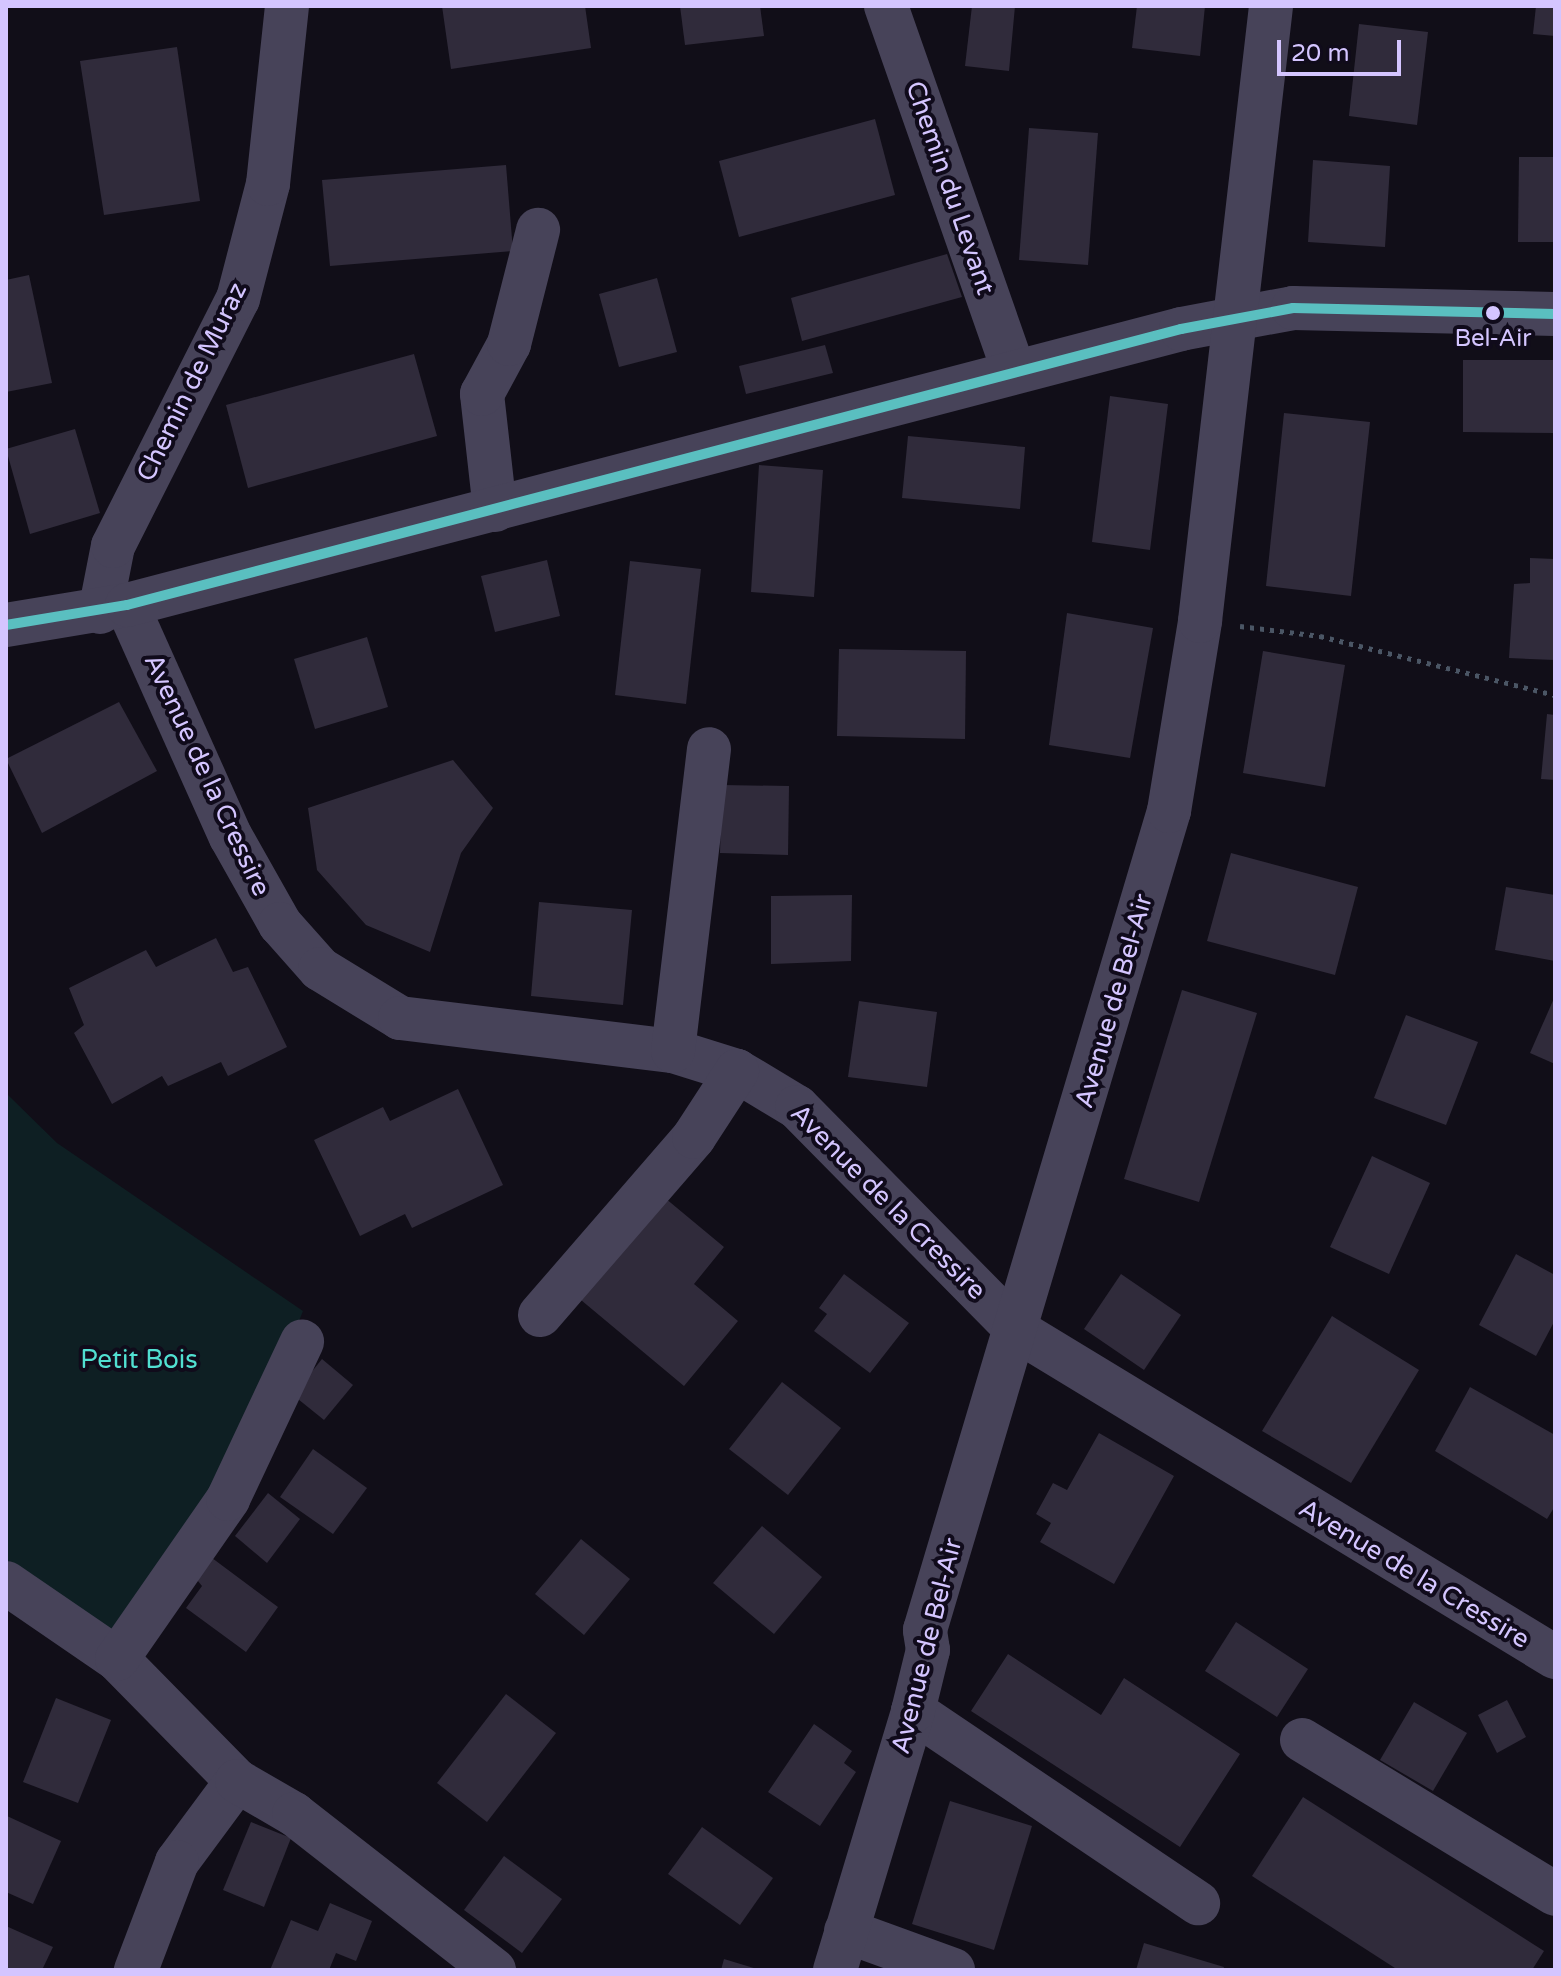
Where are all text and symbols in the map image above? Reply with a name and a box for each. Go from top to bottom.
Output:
scale bar [1281,24,1405,74]
text: 20 m [1291,39,1349,68]
street label: Chemin du Levant [899,77,1001,299]
street label: Chemin de Muraz [130,277,254,487]
marker: Bel-Air [1485,305,1501,321]
place label: Bel-Air [1455,325,1531,353]
street label: Avenue de la Cressire [137,649,277,901]
street label: Avenue de Bel-Air [1069,890,1159,1112]
street label: Avenue de la Cressire [784,1098,992,1306]
park label: Petit Bois [80,1344,198,1376]
street label: Avenue de la Cressire [1293,1493,1535,1655]
street label: Avenue de Bel-Air [885,1535,969,1757]

